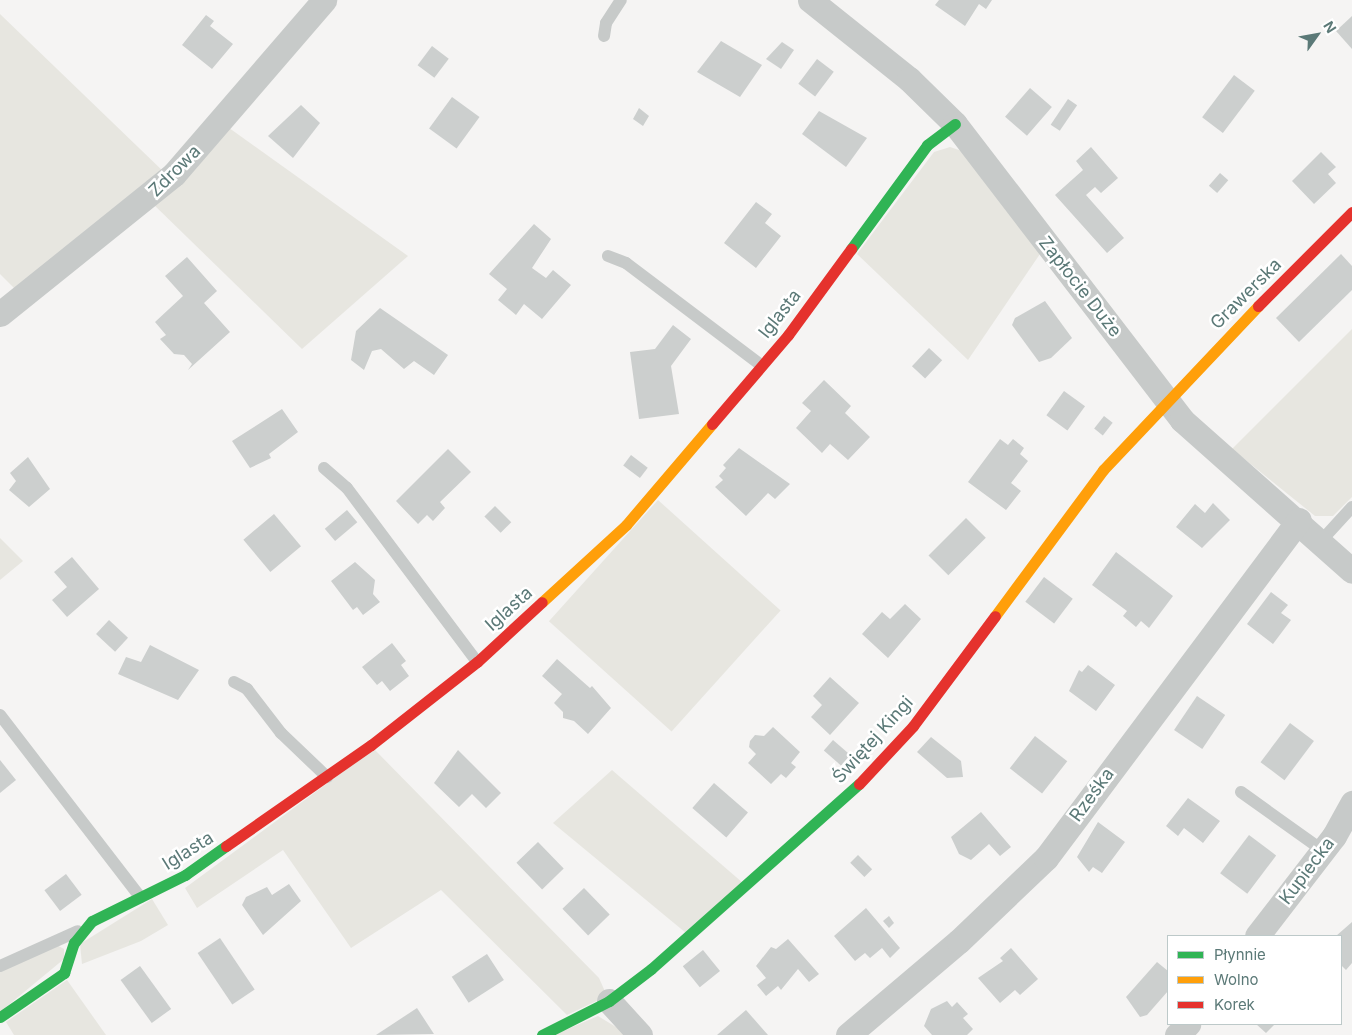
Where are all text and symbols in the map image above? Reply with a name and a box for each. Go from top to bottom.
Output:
north arrow [1292,10,1342,60]
text: N [1320,18,1340,36]
street label: Zdrowa [145,141,205,201]
street label: Zapłocie Duże [1034,232,1126,342]
street label: Grawerska [1206,254,1286,334]
street label: Iglasta [754,285,806,343]
street label: Iglasta [481,582,537,636]
street label: Świętej Kingi [828,692,918,788]
street label: Rześka [1065,764,1119,826]
street label: Iglasta [159,827,217,875]
street label: Kupiecka [1275,833,1339,909]
legend [1167,935,1342,1025]
text: Płynnie [1214,945,1266,964]
text: Wolno [1214,970,1259,989]
text: Korek [1214,995,1255,1014]

